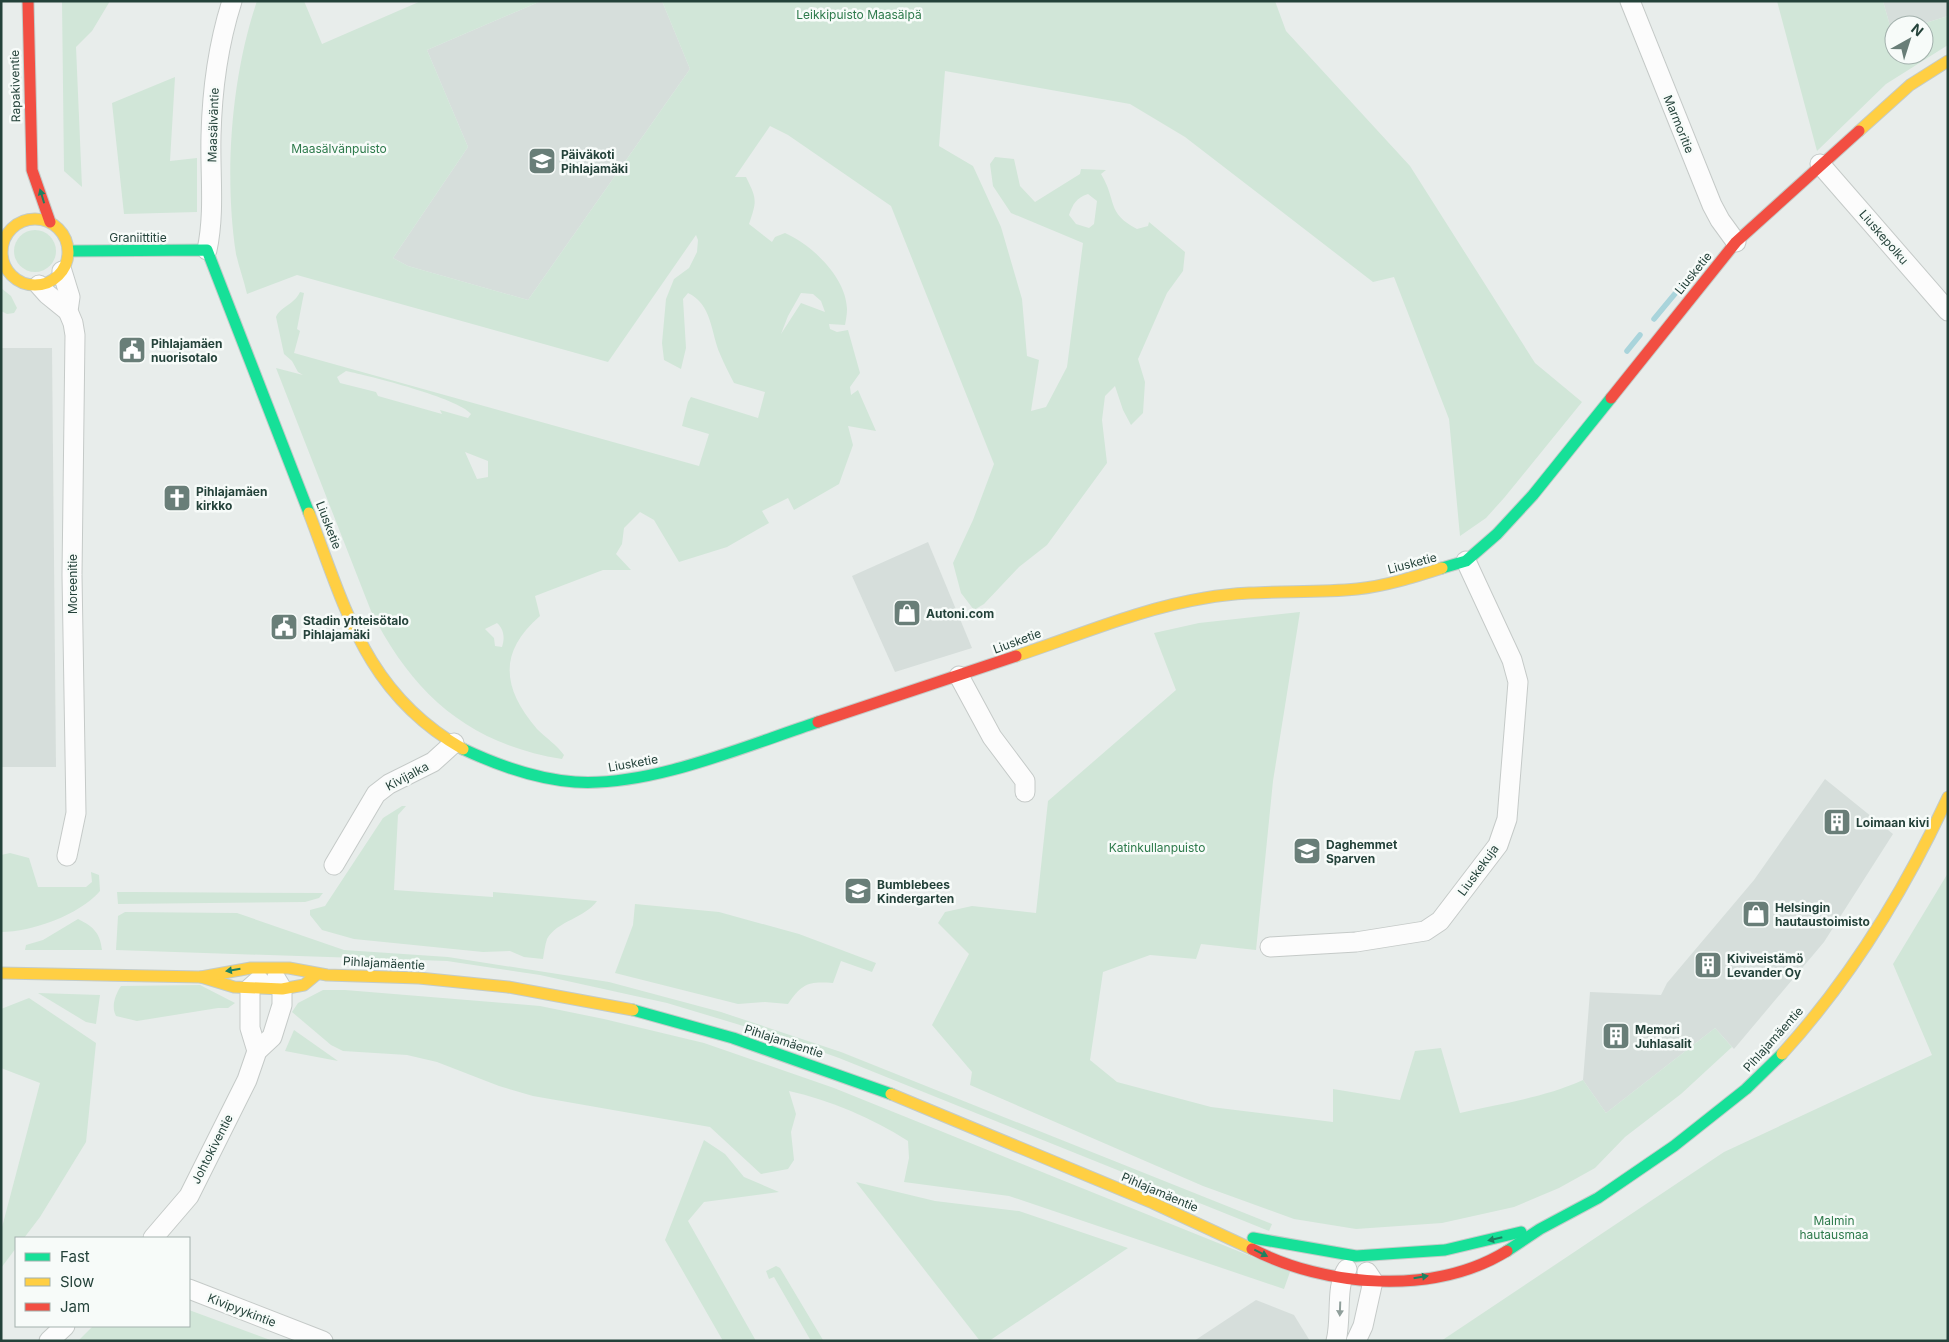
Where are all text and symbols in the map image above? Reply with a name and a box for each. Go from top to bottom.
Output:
park label: Leikkipuisto Maasälpä [796,7,922,22]
north arrow [1884,15,1934,65]
text: N [1908,20,1927,39]
street label: Rapakiventie [7,50,23,122]
street label: Maasälväntie [204,87,222,163]
street label: Marmoritie [1661,93,1697,155]
park label: Maasälvänpuisto [291,141,387,156]
school or university icon: Päiväkoti Pihlajamäki [527,146,557,176]
place label: Päiväkoti Pihlajamäki [561,147,628,176]
one-way arrow [38,188,46,203]
street label: Liuskepolku [1856,207,1912,267]
street label: Graniittitie [109,230,167,245]
street label: Liusketie [1671,249,1715,297]
public building icon: Pihlajamäen nuorisotalo [117,335,147,365]
place label: Pihlajamäen nuorisotalo [151,336,222,365]
church icon: Pihlajamäen kirkko [162,483,192,513]
place label: Pihlajamäen kirkko [196,484,267,513]
street label: Liusketie [313,499,345,551]
street label: Liusketie [1386,549,1438,577]
street label: Moreenitie [65,554,80,614]
shop icon: Autoni.com [892,598,922,628]
place label: Autoni.com [926,606,994,621]
public building icon: Stadin yhteisötalo Pihlajamäki [269,612,299,642]
place label: Stadin yhteisötalo Pihlajamäki [303,613,409,642]
street label: Liusketie [991,625,1043,657]
street label: Liusketie [607,751,659,775]
street label: Kivijalka [383,758,431,794]
building icon: Loimaan kivi [1822,807,1852,837]
place label: Loimaan kivi [1856,815,1929,830]
school or university icon: Daghemmet Sparven [1292,836,1322,866]
place label: Daghemmet Sparven [1326,837,1398,866]
park label: Katinkullanpuisto [1109,840,1205,855]
street label: Liuskekuja [1454,841,1502,899]
school or university icon: Bumblebees Kindergarten [843,876,873,906]
place label: Bumblebees Kindergarten [877,877,954,906]
shop icon: Helsingin hautaustoimisto [1741,899,1771,929]
place label: Helsingin hautaustoimisto [1775,900,1870,929]
building icon: Kiviveistämö Levander Oy [1693,950,1723,980]
place label: Kiviveistämö Levander Oy [1727,951,1803,980]
street label: Pihlajamäentie [343,953,425,973]
one-way arrow [224,967,240,975]
street label: Pihlajamäentie [1740,1003,1806,1075]
street label: Pihlajamäentie [743,1021,825,1061]
building icon: Memori Juhlasalit [1601,1021,1631,1051]
place label: Memori Juhlasalit [1635,1022,1692,1051]
street label: Johtokiventie [188,1112,236,1186]
street label: Pihlajamäentie [1119,1169,1201,1215]
park label: Malmin hautausmaa [1799,1213,1869,1242]
one-way arrow [1487,1235,1502,1243]
legend [15,1237,190,1327]
text: Fast [60,1247,90,1266]
one-way arrow [1253,1249,1268,1257]
text: Slow [60,1272,94,1291]
one-way arrow [1413,1272,1429,1280]
street label: Kivipyykintie [206,1290,278,1330]
text: Jam [60,1297,90,1316]
one-way arrow [1336,1302,1344,1318]

